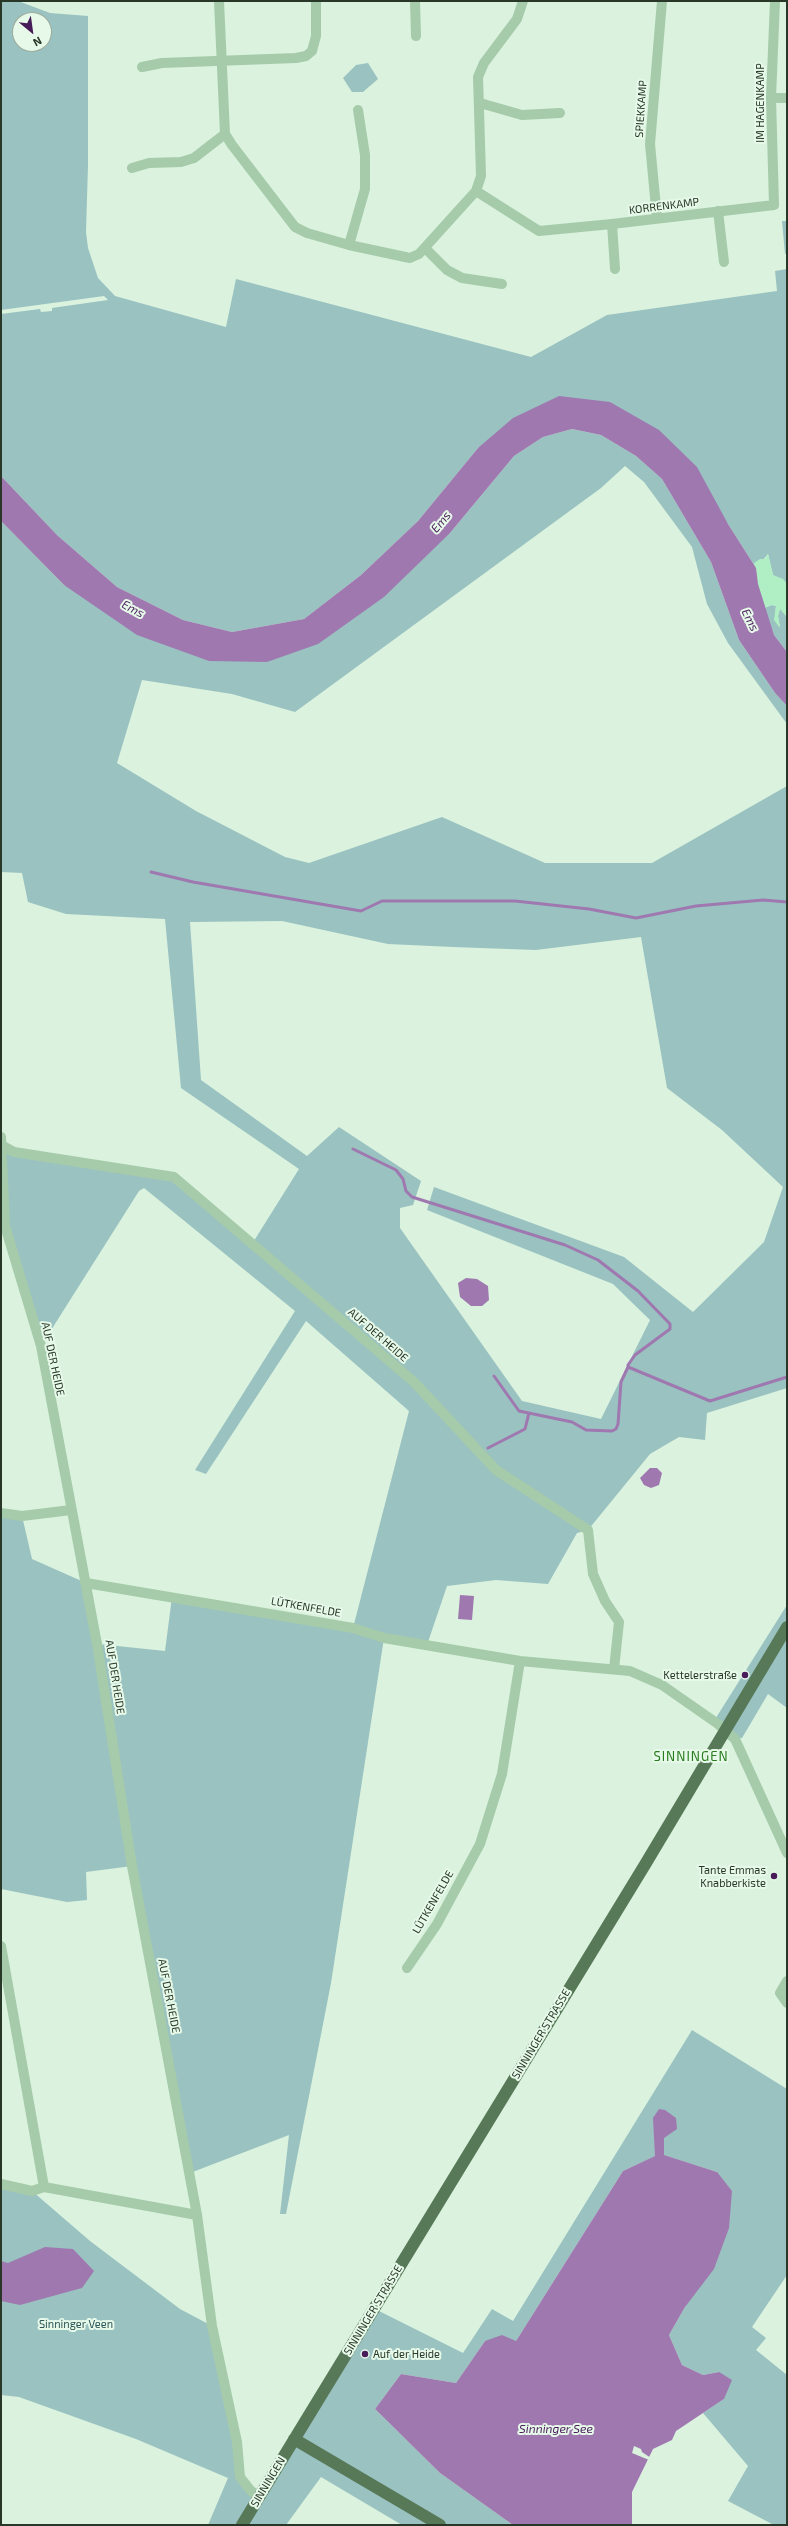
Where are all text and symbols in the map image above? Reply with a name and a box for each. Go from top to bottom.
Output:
north arrow [12,12,52,52]
text: N [31,34,44,50]
street label: IM HAGENKAMP [753,63,767,143]
street label: SPIEKKAMP [632,80,650,138]
street label: KORRENKAMP [628,195,700,217]
water label: Ems [428,508,454,536]
water label: Ems [119,597,147,621]
water label: Ems [738,606,762,634]
street label: AUF DER HEIDE [345,1305,411,1365]
street label: AUF DER HEIDE [39,1321,67,1397]
street label: LÜTKENFELDE [270,1594,342,1620]
street label: AUF DER HEIDE [103,1639,127,1715]
place label: Kettelerstraße [663,1668,737,1682]
marker: Kettelerstraße [740,1670,750,1680]
district label: SINNINGEN [653,1749,729,1765]
place label: Tante Emmas Knabberkiste [699,1863,766,1889]
street label: LÜTKENFELDE [410,1868,456,1936]
marker: Tante Emmas Knabberkiste [769,1871,779,1881]
street label: AUF DER HEIDE [155,1958,183,2034]
street label: SINNINGER STRASSE [509,1987,573,2081]
street label: SINNINGER STRASSE [341,2263,405,2357]
park label: Sinninger Veen [39,2317,113,2331]
place label: Auf der Heide [373,2347,440,2361]
marker: Auf der Heide [360,2349,370,2359]
water label: Sinninger See [519,2422,593,2436]
street label: SINNINGEN [248,2455,288,2509]

